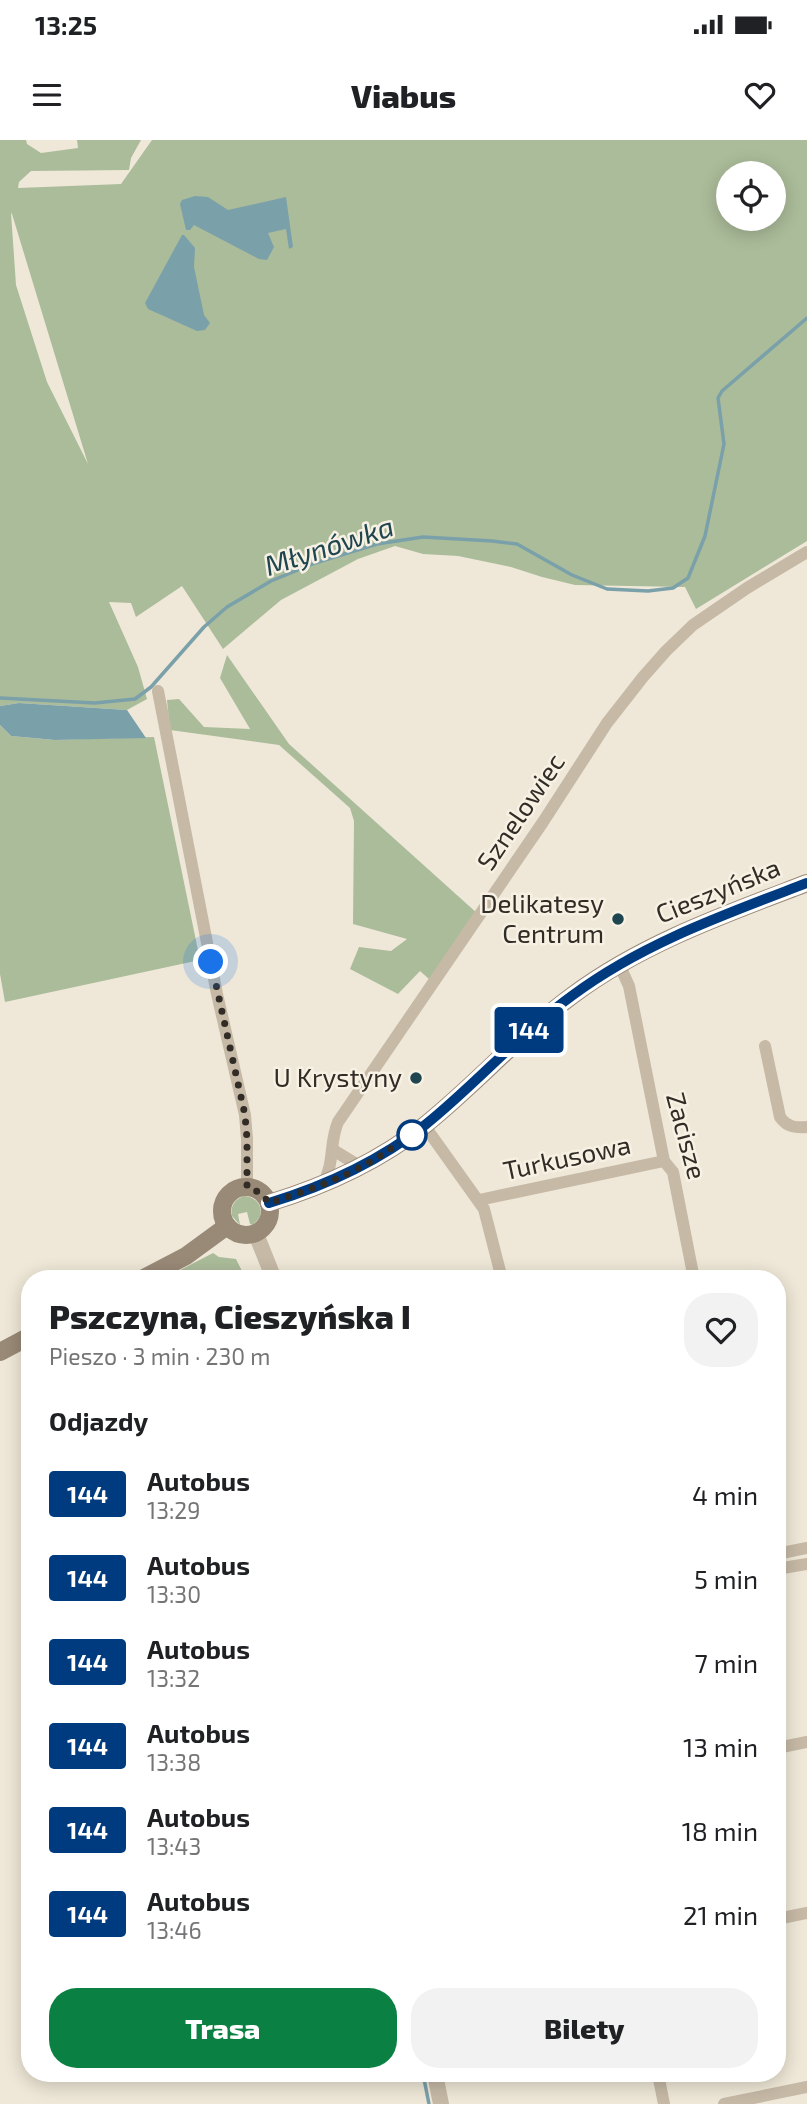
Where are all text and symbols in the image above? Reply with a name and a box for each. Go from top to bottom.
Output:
text: 13:25 [35,9,97,40]
icon: menu [28,76,66,114]
text: Viabus [351,76,456,114]
icon: heart [741,76,779,114]
map controls [716,161,786,231]
button: locate [716,161,786,231]
water label: Młynówka [260,508,398,582]
street label: Sznelowiec [469,747,570,875]
street label: Cieszyńska [651,851,784,929]
place label: Delikatesy Centrum [480,887,604,948]
marker: Delikatesy Centrum [610,911,626,927]
your location [193,944,228,979]
line badge: 144 [489,1007,569,1053]
text: 144 [509,1015,549,1044]
place label: U Krystyny [274,1061,402,1092]
marker: U Krystyny [408,1070,424,1086]
street label: Zacisze [661,1089,714,1182]
unlabelled marker [397,1120,427,1150]
street label: Turkusowa [500,1128,633,1185]
button: heart [684,1293,758,1367]
text: Pszczyna, Cieszyńska I [49,1296,411,1336]
text: Pieszo · 3 min · 230 m [49,1342,270,1370]
text: Odjazdy [49,1405,148,1436]
text: Autobus [147,1465,250,1496]
text: 144 [67,1479,108,1508]
text: 4 min [692,1479,758,1510]
text: 13:29 [147,1496,200,1524]
text: Autobus [147,1549,250,1580]
text: 144 [67,1563,108,1592]
text: 5 min [694,1563,758,1594]
text: 13:30 [147,1580,201,1608]
text: Autobus [147,1633,250,1664]
text: 144 [67,1647,108,1676]
text: 7 min [695,1647,758,1678]
text: 13:32 [147,1664,200,1692]
text: Autobus [147,1717,250,1748]
text: 144 [67,1731,108,1760]
text: 13 min [683,1731,758,1762]
text: 13:38 [147,1748,201,1776]
text: Autobus [147,1801,250,1832]
text: 144 [67,1815,108,1844]
text: 18 min [682,1815,758,1846]
text: 13:43 [147,1832,201,1860]
text: Autobus [147,1885,250,1916]
text: 144 [67,1899,108,1928]
text: 21 min [683,1899,758,1930]
text: 13:46 [147,1916,202,1944]
button: Trasa [49,1988,397,2068]
button: Bilety [411,1988,758,2068]

